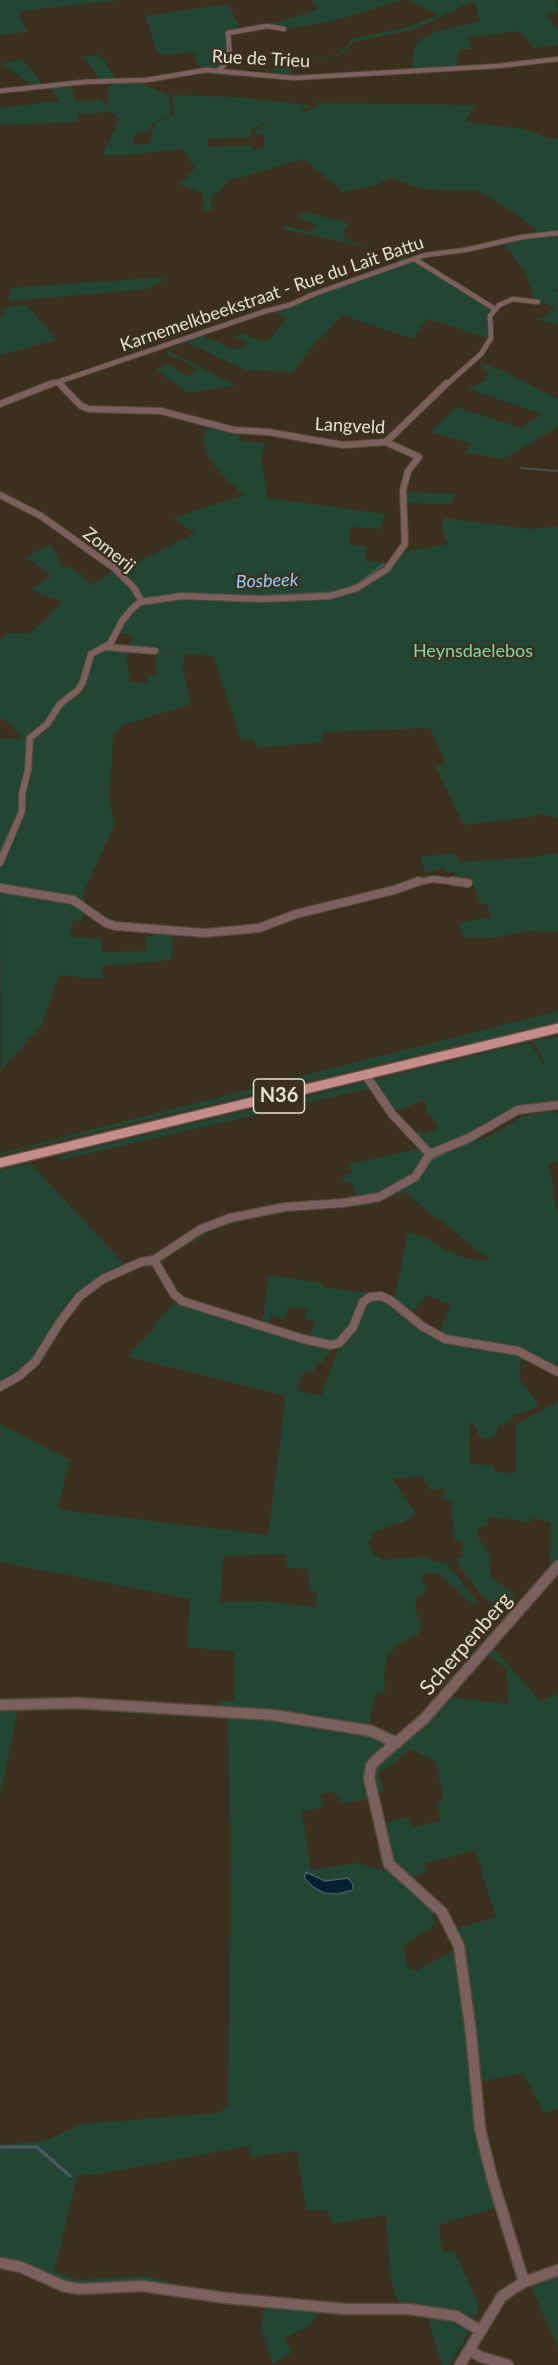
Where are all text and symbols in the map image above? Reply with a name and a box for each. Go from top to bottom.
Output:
street label: Rue de Trieu [211,46,311,72]
street label: Karnemelkbeekstraat - Rue du Lait Battu [117,232,427,356]
street label: Langveld [314,413,386,439]
street label: Zomerij [79,523,139,577]
water label: Bosbeek [235,569,299,593]
park label: Heynsdaelebos [413,640,533,662]
road number: N36 [254,1079,304,1113]
street label: Scherpenberg [415,1588,517,1700]

